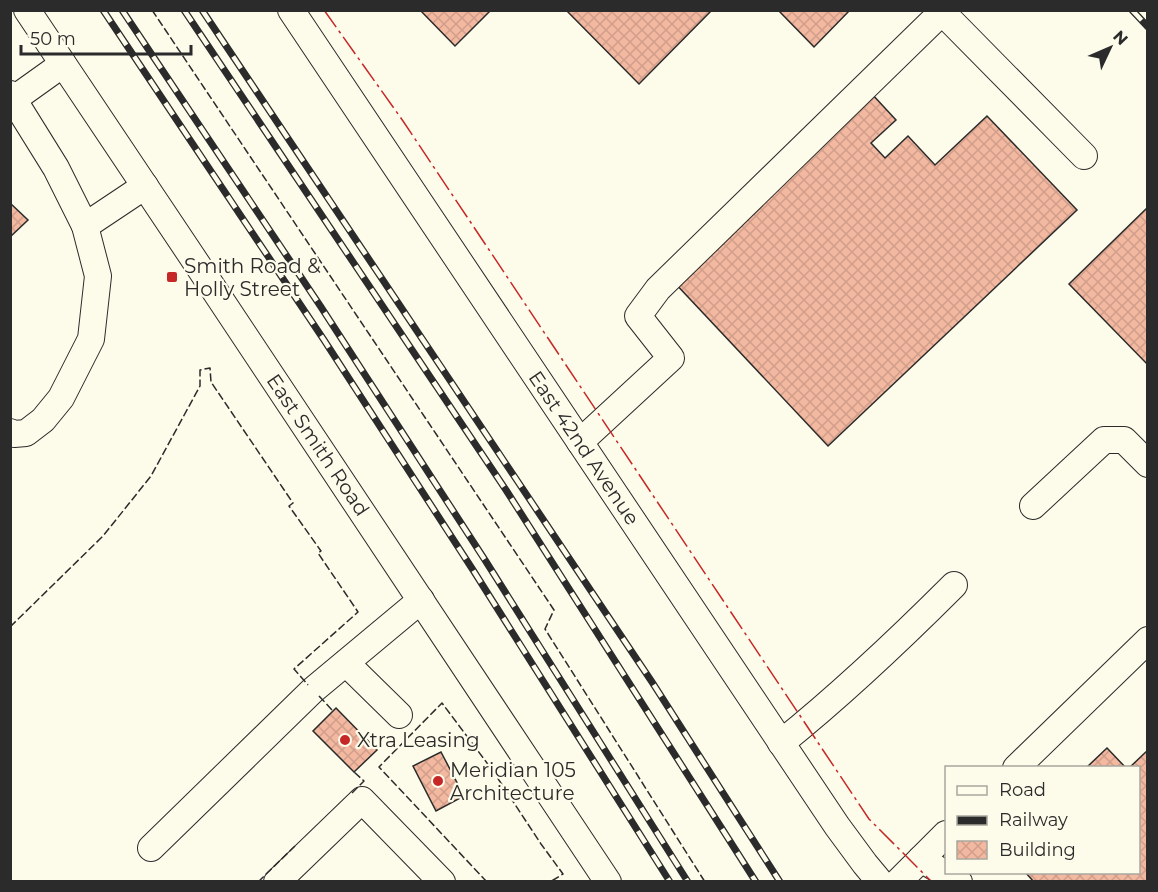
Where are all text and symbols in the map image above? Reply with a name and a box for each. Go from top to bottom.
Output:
scale bar [21,18,190,56]
north arrow [1080,18,1140,78]
text: N [1109,27,1132,49]
text: 50 m [30,28,76,50]
place label: Smith Road & Holly Street [184,254,321,301]
marker: Smith Road & Holly Street [165,270,179,284]
street label: East 42nd Avenue [524,366,644,530]
street label: East Smith Road [262,369,374,521]
place label: Xtra Leasing [357,728,480,752]
marker: Xtra Leasing [338,733,352,747]
place label: Meridian 105 Architecture [450,758,576,805]
legend [945,766,1140,874]
marker: Meridian 105 Architecture [431,774,445,788]
text: Road [999,779,1046,801]
text: Railway [999,809,1068,831]
text: Building [999,839,1076,861]

